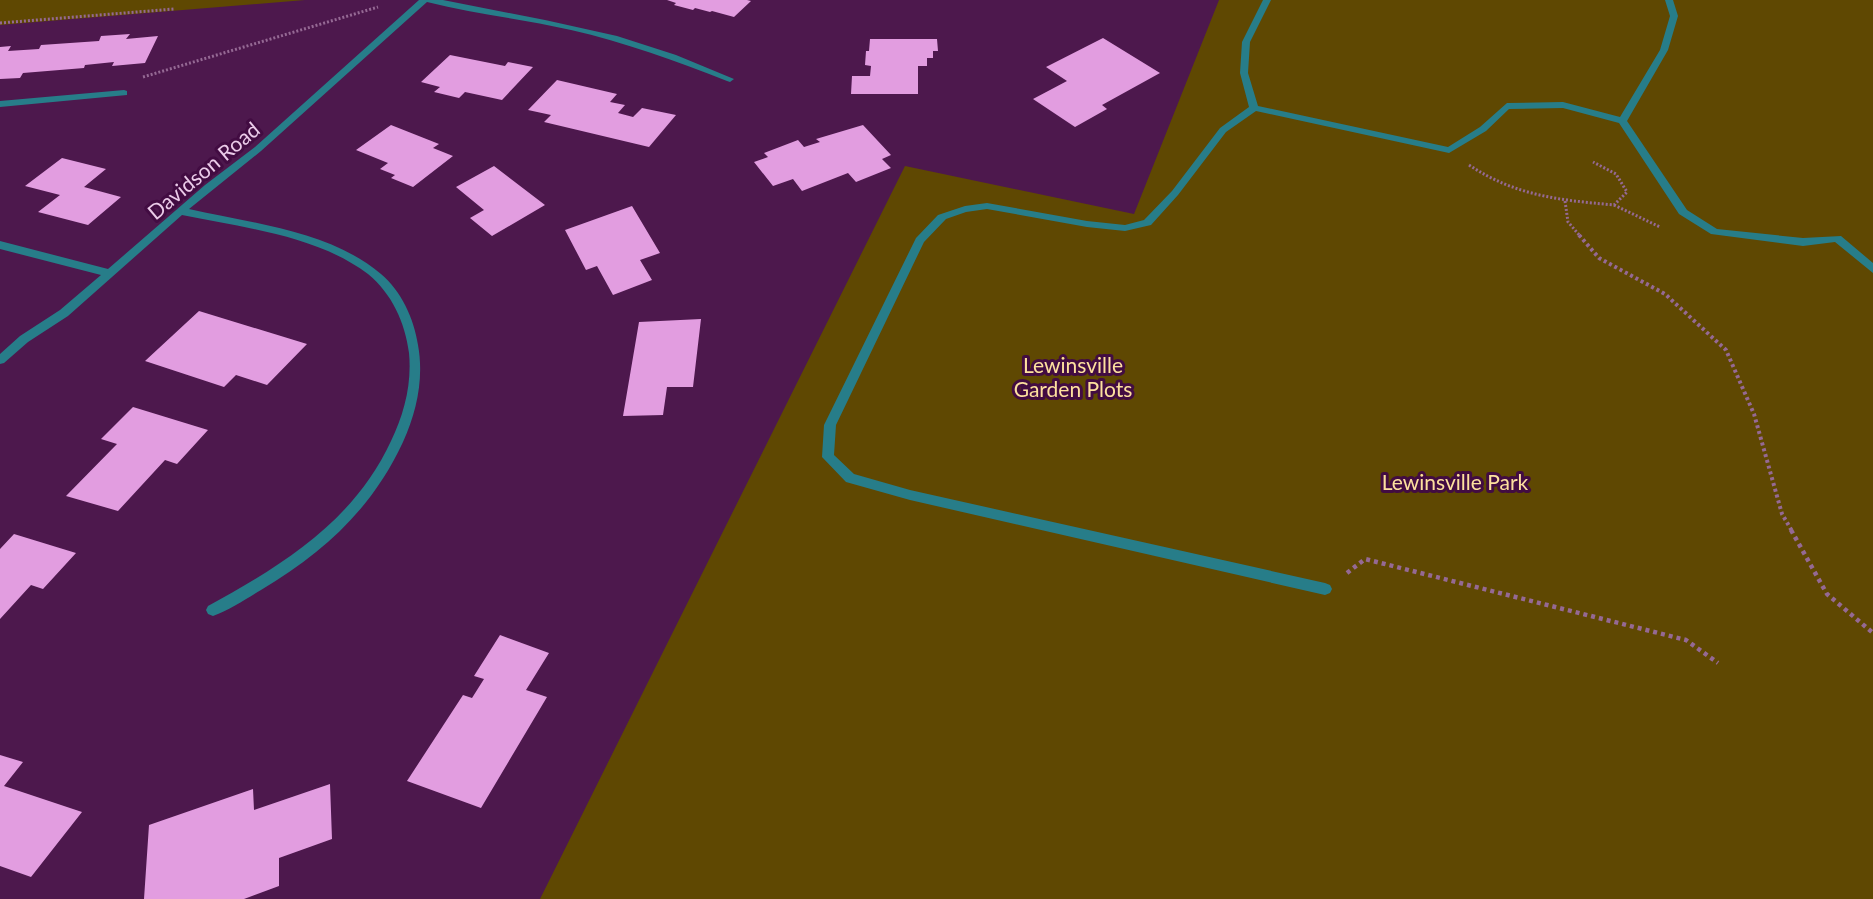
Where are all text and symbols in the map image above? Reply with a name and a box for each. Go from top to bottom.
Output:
street label: Davidson Road [142,116,264,224]
park label: Lewinsville Garden Plots [1014,352,1132,401]
park label: Lewinsville Park [1382,469,1529,494]

